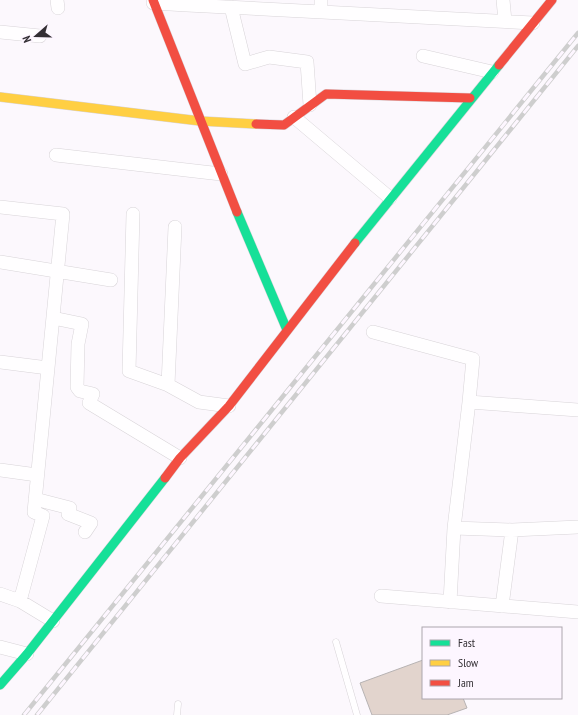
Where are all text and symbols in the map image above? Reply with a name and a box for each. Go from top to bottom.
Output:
north arrow [16,16,56,56]
text: N [19,34,34,45]
legend [422,627,562,699]
text: Fast [458,635,476,650]
text: Slow [458,655,479,670]
text: Jam [457,675,474,690]

